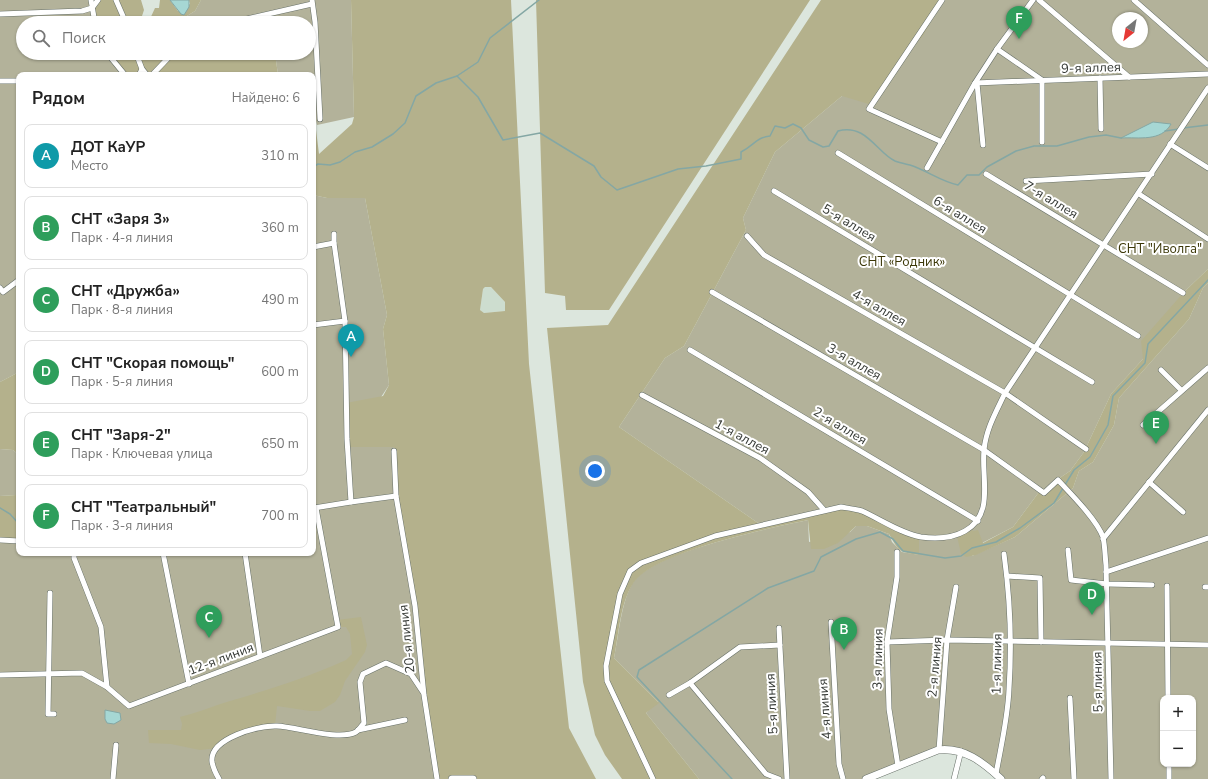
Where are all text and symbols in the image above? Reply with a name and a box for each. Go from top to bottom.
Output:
pin: F [1006,6,1032,39]
north arrow [1112,12,1148,48]
search box [16,16,316,60]
icon: search [30,27,52,49]
text: Поиск [62,28,106,48]
street label: 9-я аллея [1061,58,1121,78]
text: Рядом [32,87,85,110]
text: Найдено: 6 [232,89,300,107]
text: ДОТ КаУР [71,137,145,157]
text: A [41,147,51,165]
text: 310 m [261,147,299,165]
text: Место [71,157,108,175]
street label: 7-я аллея [1021,177,1081,223]
street label: 6-я аллея [930,192,990,238]
street label: 5-я аллея [819,200,879,246]
text: СНТ «Заря 3» [71,209,170,229]
text: B [42,219,50,237]
text: 360 m [261,219,299,237]
text: Парк · 4-я линия [71,229,173,247]
park label: СНТ "Иволга" [1118,240,1202,258]
park label: СНТ «Родник» [859,253,945,271]
text: СНТ «Дружба» [71,281,180,301]
street label: 4-я аллея [849,285,909,331]
text: C [42,291,50,309]
text: 490 m [261,291,299,309]
text: Парк · 8-я линия [71,301,173,319]
pin: A [338,324,364,357]
street label: 3-я аллея [824,339,884,385]
text: СНТ "Скорая помощь" [71,353,234,373]
text: D [41,363,51,381]
text: 600 m [261,363,299,381]
text: Парк · 5-я линия [71,373,173,391]
street label: 2-я аллея [810,403,870,449]
pin: E [1143,411,1169,444]
street label: 1-я аллея [711,415,773,459]
text: СНТ "Заря-2" [71,425,171,445]
text: E [42,435,50,453]
text: 650 m [261,435,299,453]
text: Парк · Ключевая улица [71,445,213,463]
your location [585,461,605,481]
text: СНТ "Театральный" [71,497,216,517]
text: F [42,507,50,525]
text: 700 m [261,507,299,525]
text: Парк · 3-я линия [71,517,173,535]
pin: D [1079,582,1105,615]
street label: 20-я линия [394,604,420,674]
pin: C [196,605,222,638]
pin: B [831,617,857,650]
street label: 3-я линия [868,628,888,690]
street label: 1-я линия [987,633,1007,695]
street label: 2-я линия [923,636,947,698]
street label: 12-я линия [186,638,256,680]
street label: 5-я линия [1088,651,1108,713]
street label: 5-я линия [761,673,783,735]
street label: 4-я линия [814,678,836,740]
map controls [1160,695,1196,767]
button: + [1160,695,1196,731]
button: − [1160,731,1196,767]

